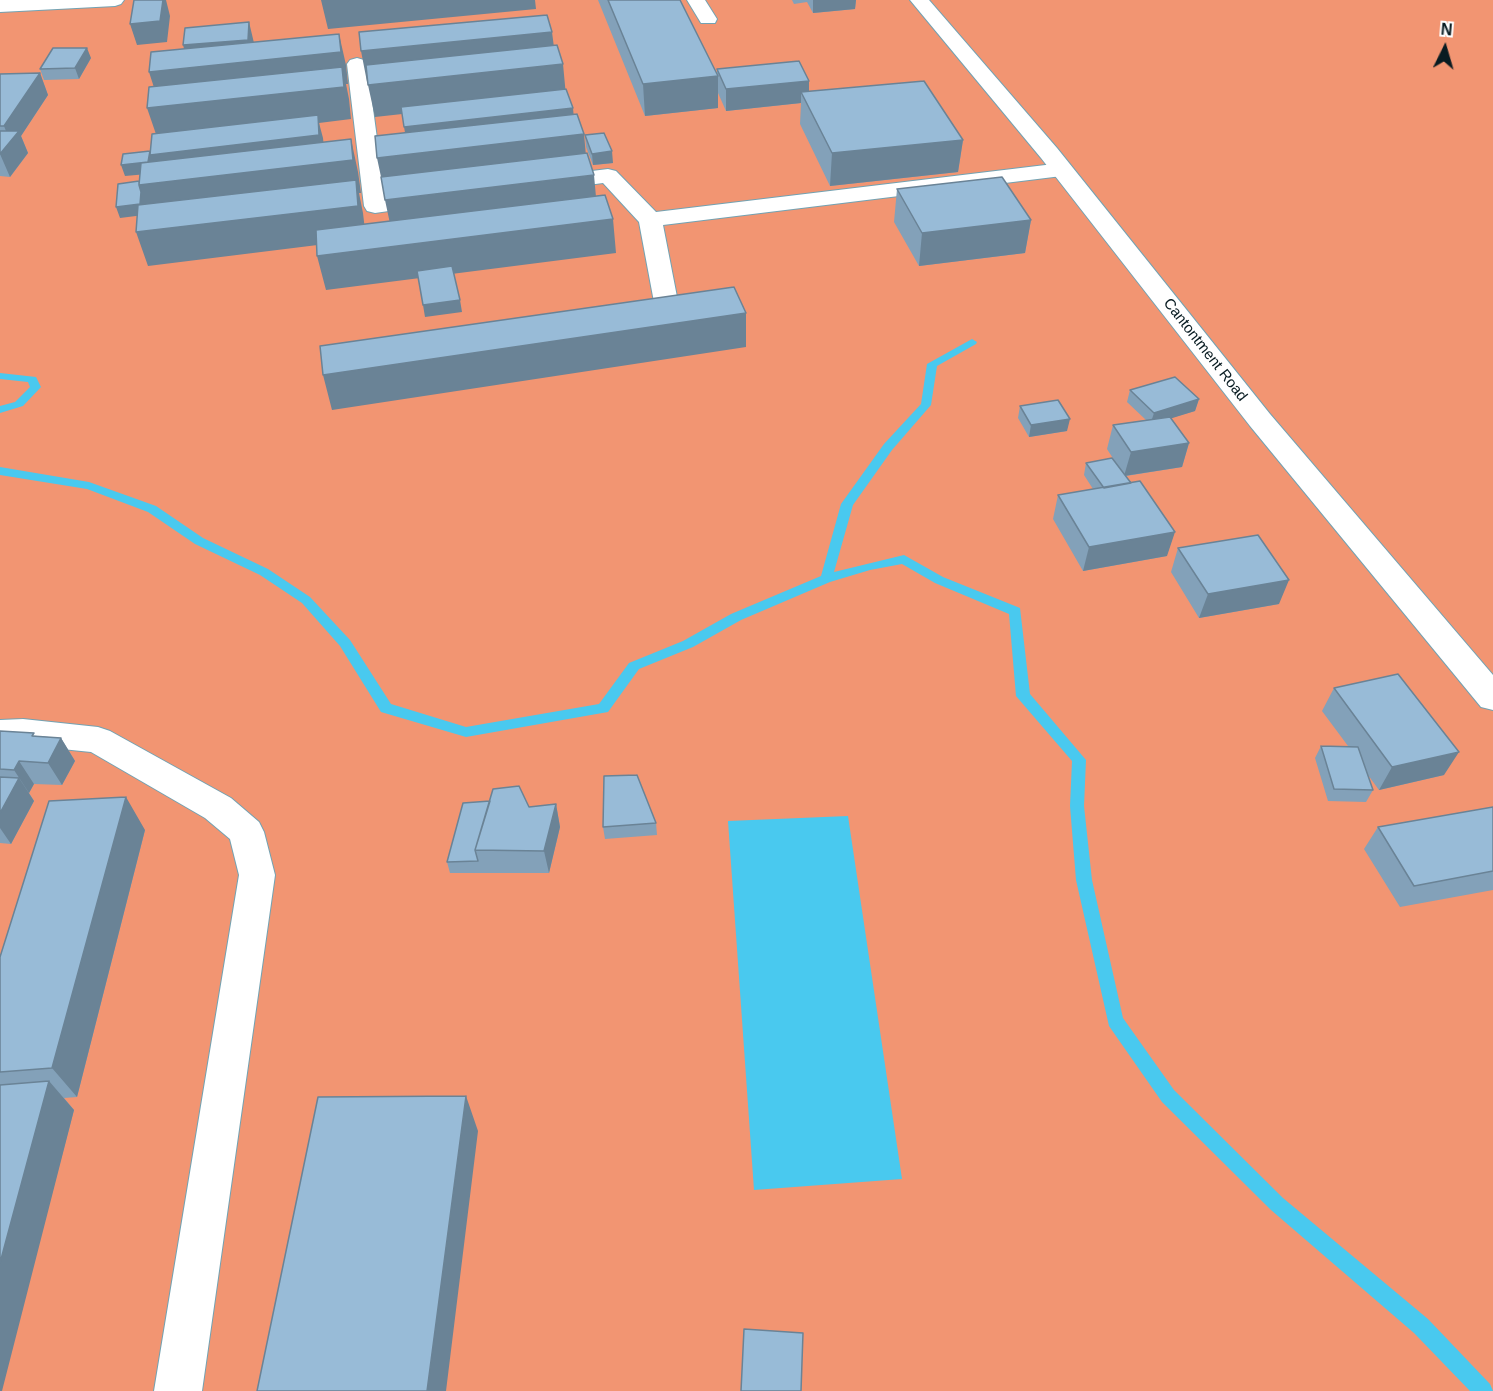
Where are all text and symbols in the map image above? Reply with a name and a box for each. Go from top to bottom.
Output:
north arrow [1415,18,1475,78]
text: N [1440,21,1453,39]
street label: Cantontment Road [1159,295,1251,405]

